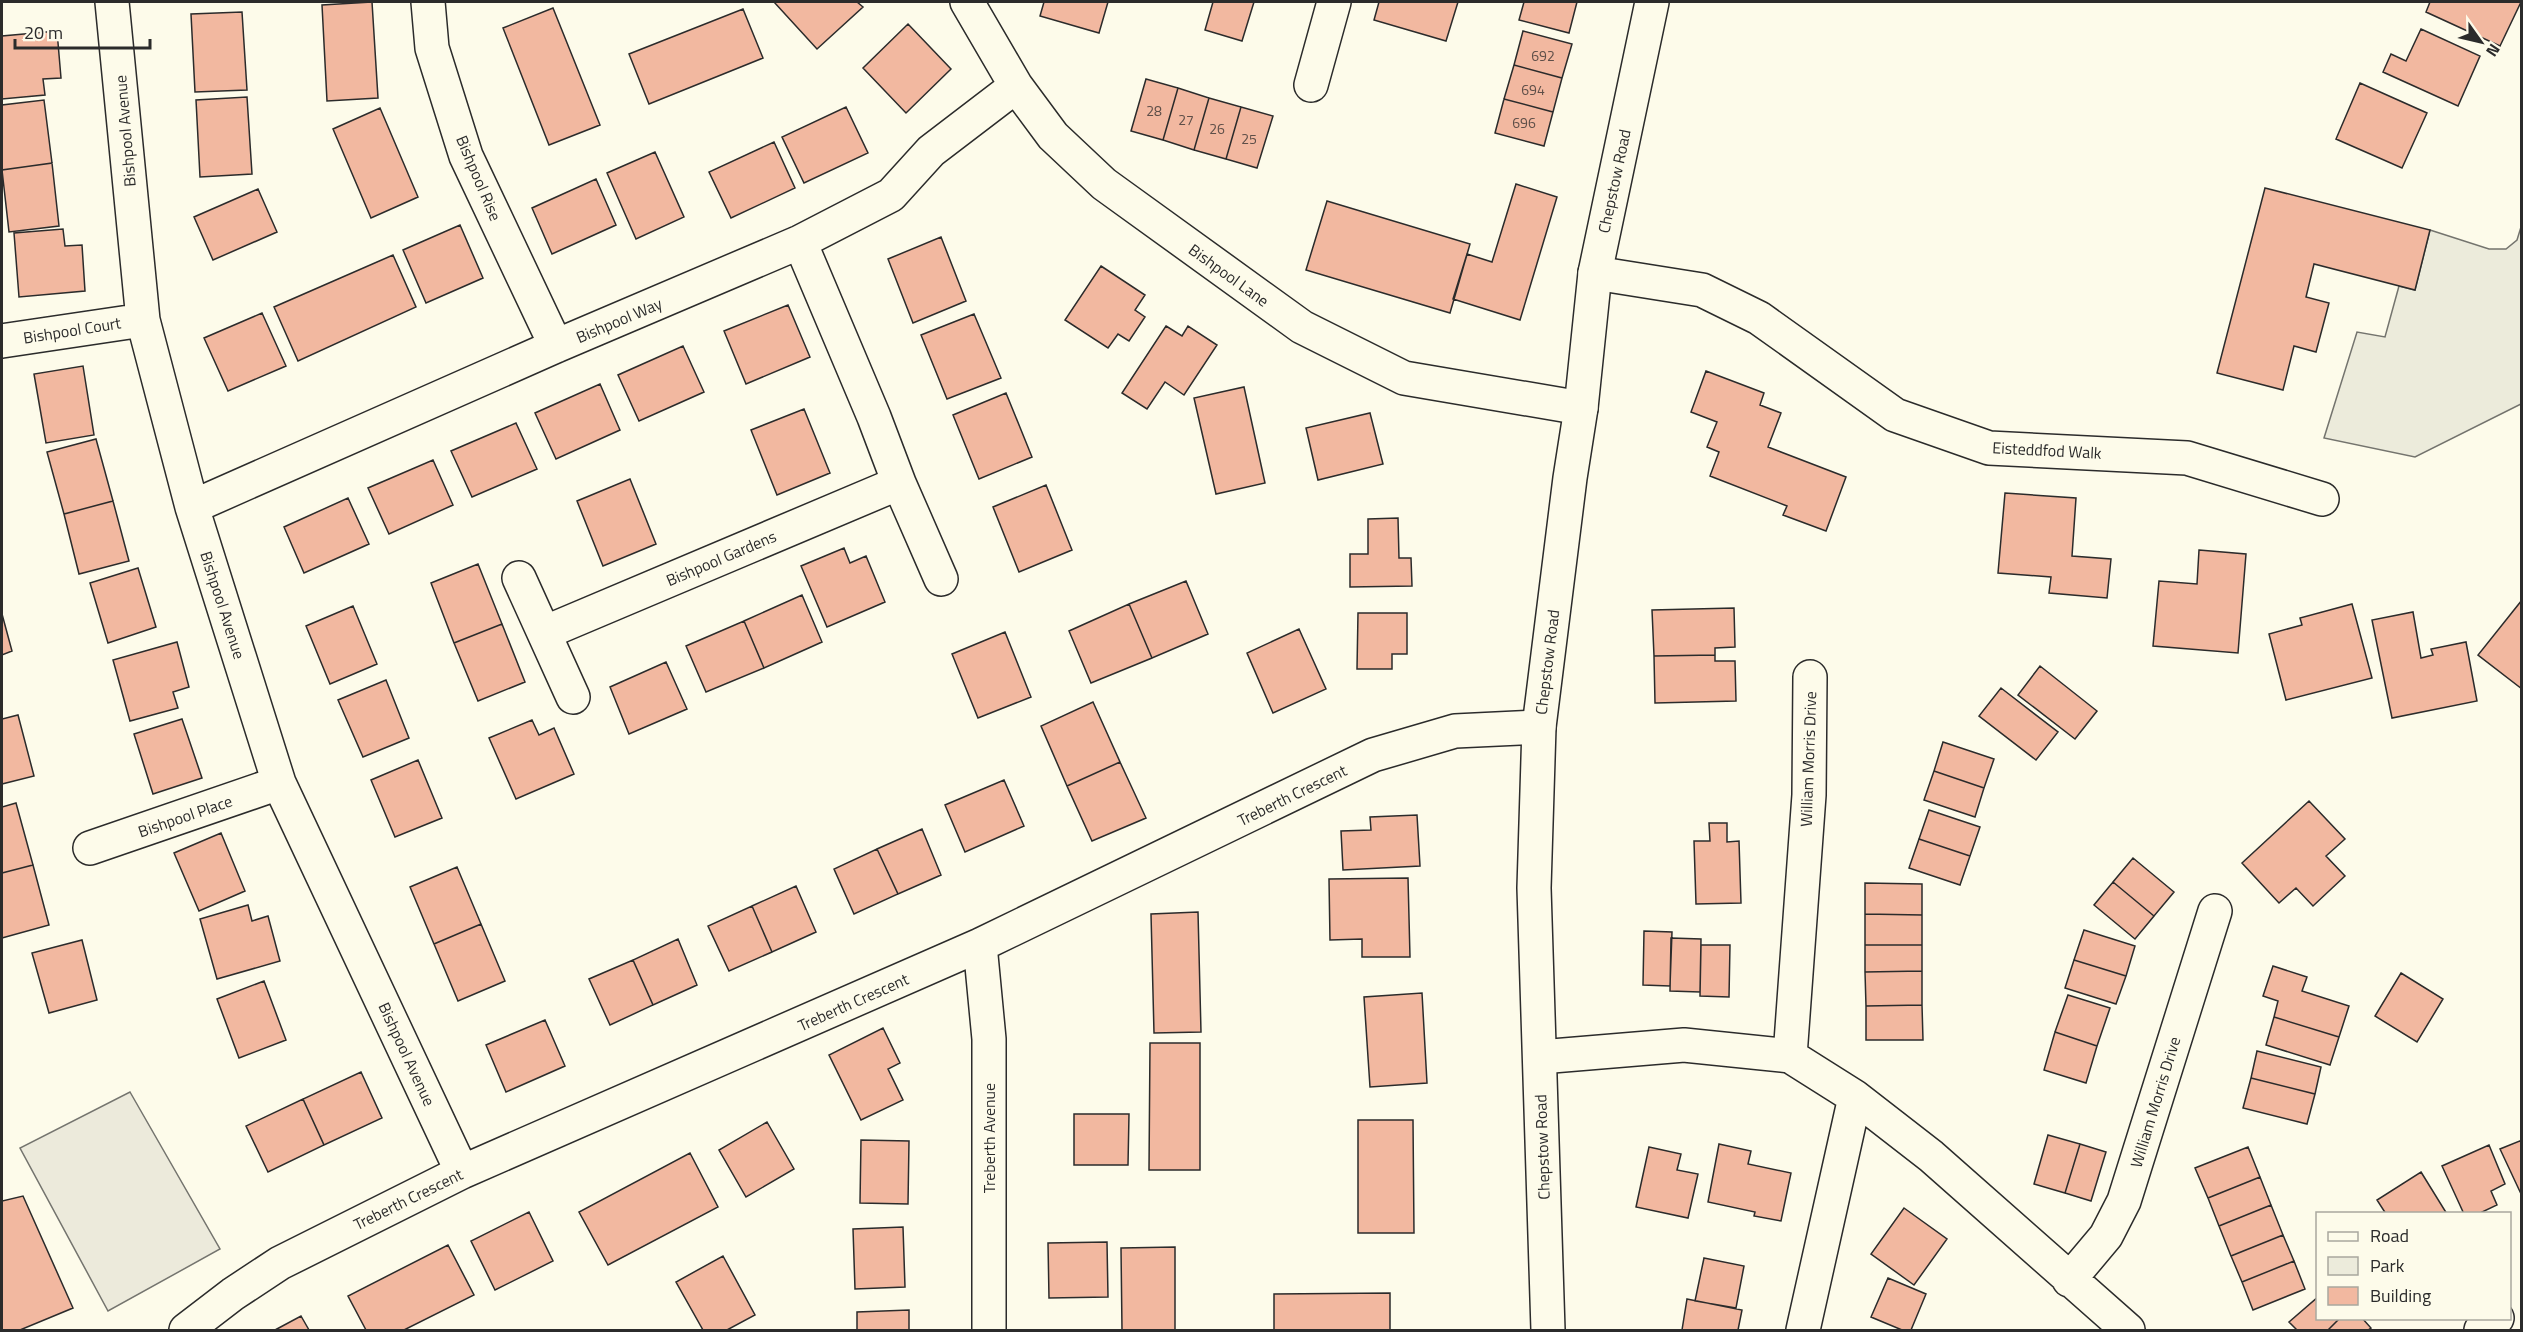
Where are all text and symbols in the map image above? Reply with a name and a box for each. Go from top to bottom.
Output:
scale bar [15,12,150,50]
north arrow [2451,12,2511,72]
text: 20 m [24,19,63,46]
text: N [2480,39,2506,62]
house number: 692 [1531,45,1555,66]
street label: Bishpool Avenue [108,74,142,188]
house number: 694 [1521,79,1545,100]
house number: 28 [1146,100,1162,121]
house number: 27 [1178,109,1194,130]
house number: 696 [1512,112,1536,133]
house number: 26 [1209,118,1225,139]
street label: Chepstow Road [1591,127,1637,235]
house number: 25 [1241,128,1257,149]
street label: Bishpool Rise [450,132,508,224]
street label: Bishpool Lane [1184,238,1274,312]
street label: Bishpool Way [572,291,666,349]
street label: Bishpool Court [21,310,123,350]
street label: Eisteddfod Walk [1992,435,2103,465]
street label: Bishpool Gardens [662,524,780,592]
street label: Bishpool Avenue [194,548,252,662]
street label: Chepstow Road [1529,608,1565,716]
street label: William Morris Drive [1794,691,1822,827]
street label: Treberth Crescent [1233,758,1351,832]
street label: Bishpool Place [135,789,235,843]
street label: Treberth Crescent [794,967,913,1037]
street label: Bishpool Avenue [372,998,442,1110]
street label: William Morris Drive [2124,1034,2186,1170]
street label: Treberth Avenue [977,1083,1001,1193]
street label: Chepstow Road [1528,1094,1556,1200]
street label: Treberth Crescent [349,1162,467,1236]
legend [2316,1212,2511,1320]
text: Road [2370,1222,2409,1249]
text: Park [2370,1252,2405,1279]
text: Building [2370,1282,2431,1309]

